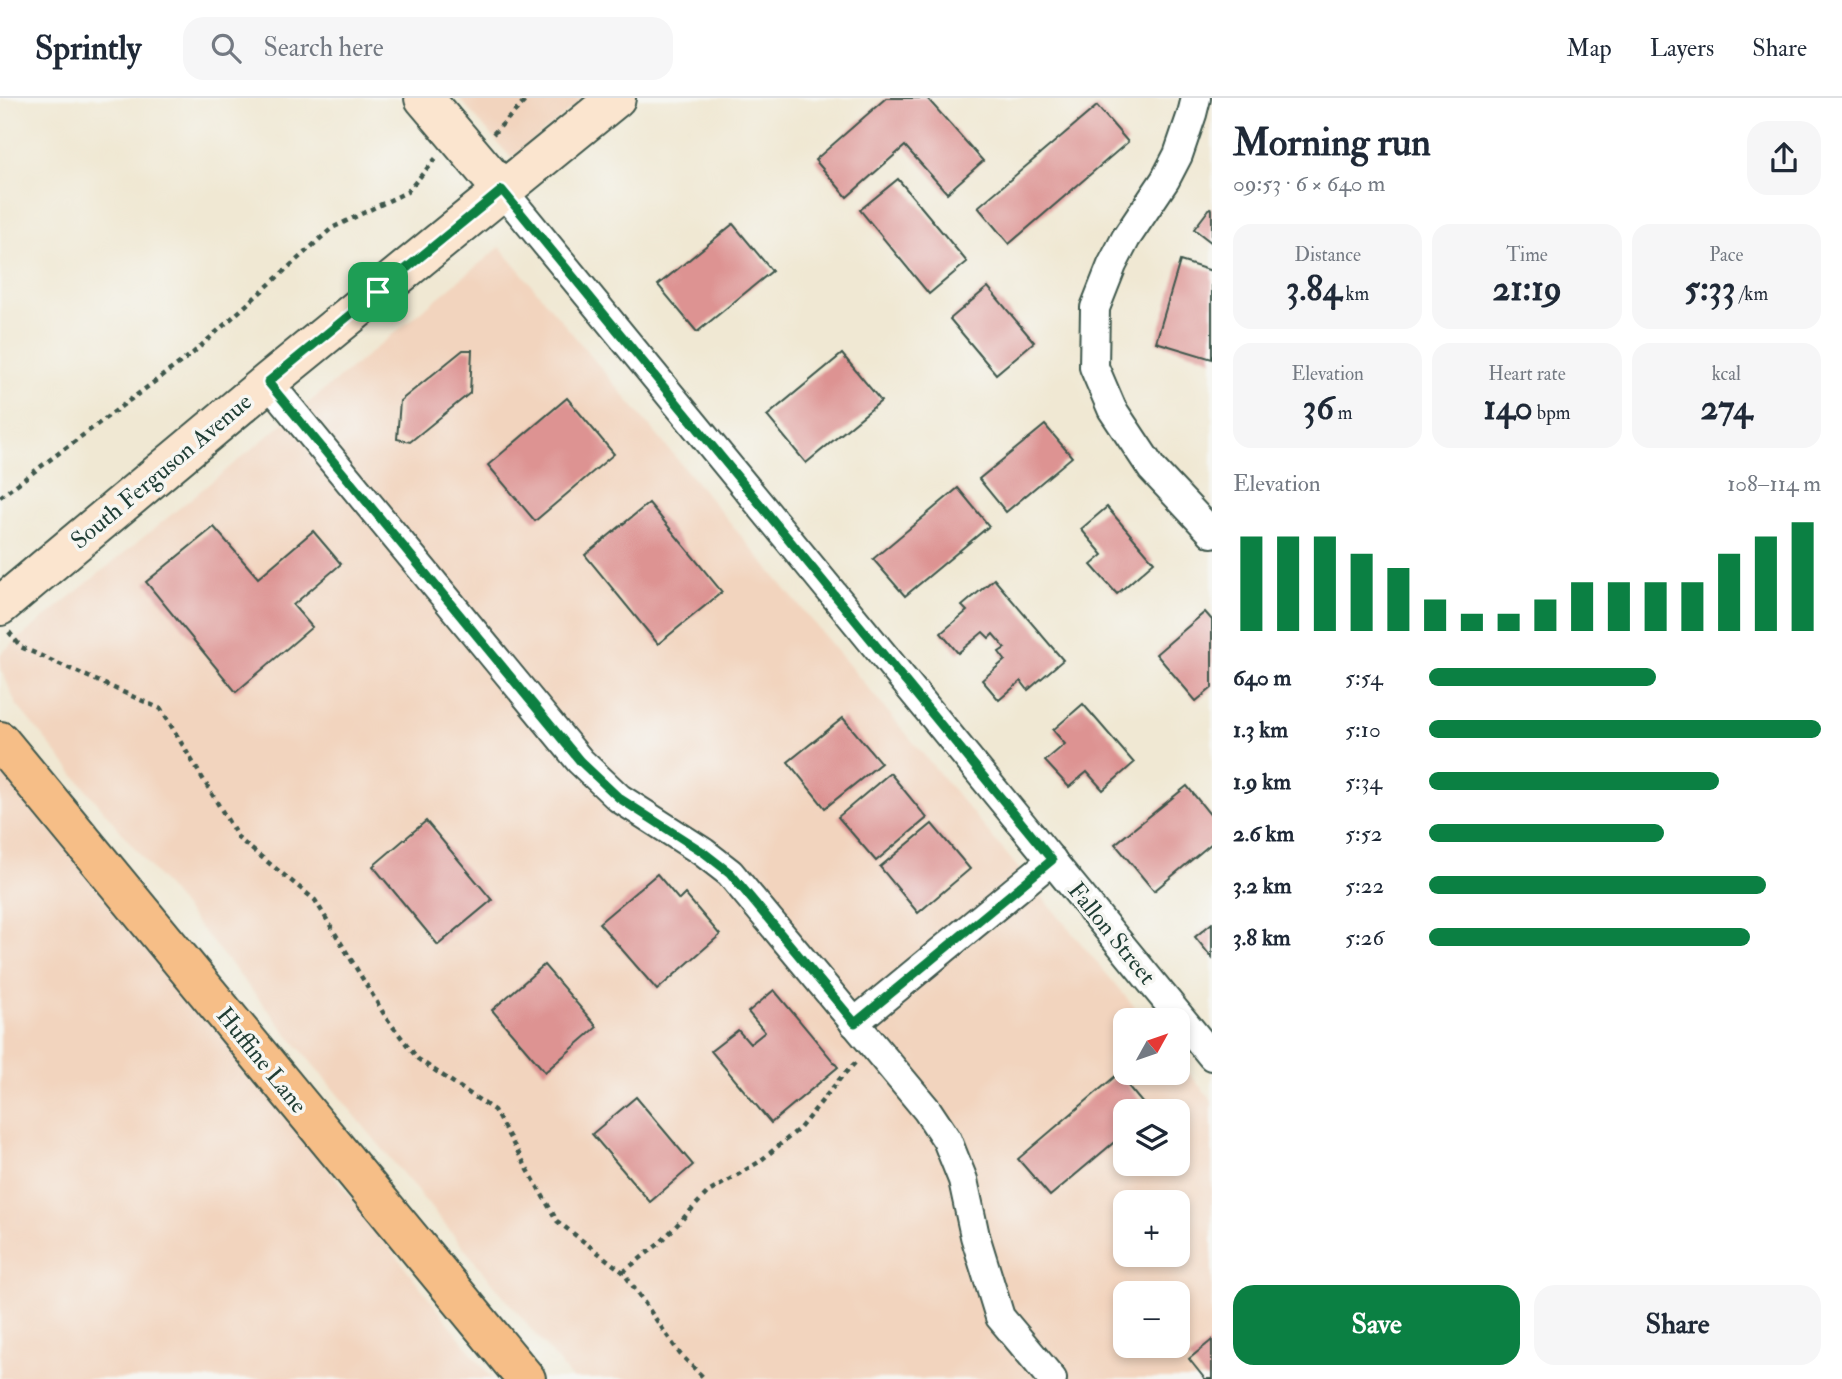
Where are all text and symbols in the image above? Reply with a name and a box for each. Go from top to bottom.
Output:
search box [183,17,673,80]
text: Sprintly [35,28,141,69]
icon: search [207,29,245,67]
text: Search here [263,32,384,64]
text: Map [1567,33,1612,64]
text: Layers [1650,33,1714,64]
text: Share [1752,33,1807,64]
text: Morning run [1233,119,1431,167]
button: share [1747,121,1821,195]
text: 09:53 · 6 × 640 m [1233,169,1385,198]
text: Distance [1294,243,1361,267]
text: Time [1506,243,1548,267]
text: Pace [1709,243,1743,267]
pin [348,262,408,322]
text: 3.84 [1286,267,1342,311]
text: 21:19 [1492,267,1562,311]
text: 5:33 [1685,267,1735,311]
icon: arrive [359,273,397,311]
text: km [1342,282,1369,306]
text: /km [1735,282,1768,306]
text: Elevation [1291,362,1364,386]
text: Heart rate [1488,362,1566,386]
text: kcal [1712,362,1741,386]
text: 36 [1303,386,1334,430]
text: 140 [1484,386,1533,430]
text: 274 [1701,386,1752,430]
street label: South Ferguson Avenue [64,387,258,556]
text: m [1334,401,1353,425]
text: bpm [1533,401,1570,425]
text: Elevation [1233,469,1321,498]
text: 108–114 m [1727,469,1821,498]
text: 640 m [1233,663,1291,692]
text: 5:54 [1345,663,1383,692]
text: 1.3 km [1233,715,1288,744]
text: 5:10 [1345,715,1381,744]
text: 1.9 km [1233,767,1291,796]
text: 5:34 [1345,767,1382,796]
text: 2.6 km [1233,819,1294,848]
text: 5:52 [1345,819,1382,848]
text: 3.2 km [1233,871,1292,900]
text: 5:22 [1345,871,1384,900]
street label: Fallon Street [1061,876,1163,991]
text: 3.8 km [1233,923,1291,952]
text: 5:26 [1345,923,1384,952]
street label: Huffine Lane [209,1001,314,1120]
north arrow [1113,1008,1190,1085]
map controls [1113,1008,1190,1358]
button: layers [1113,1099,1190,1176]
button: + [1113,1190,1190,1267]
button: − [1113,1281,1190,1358]
button: Save [1233,1285,1520,1365]
button: Share [1534,1285,1821,1365]

